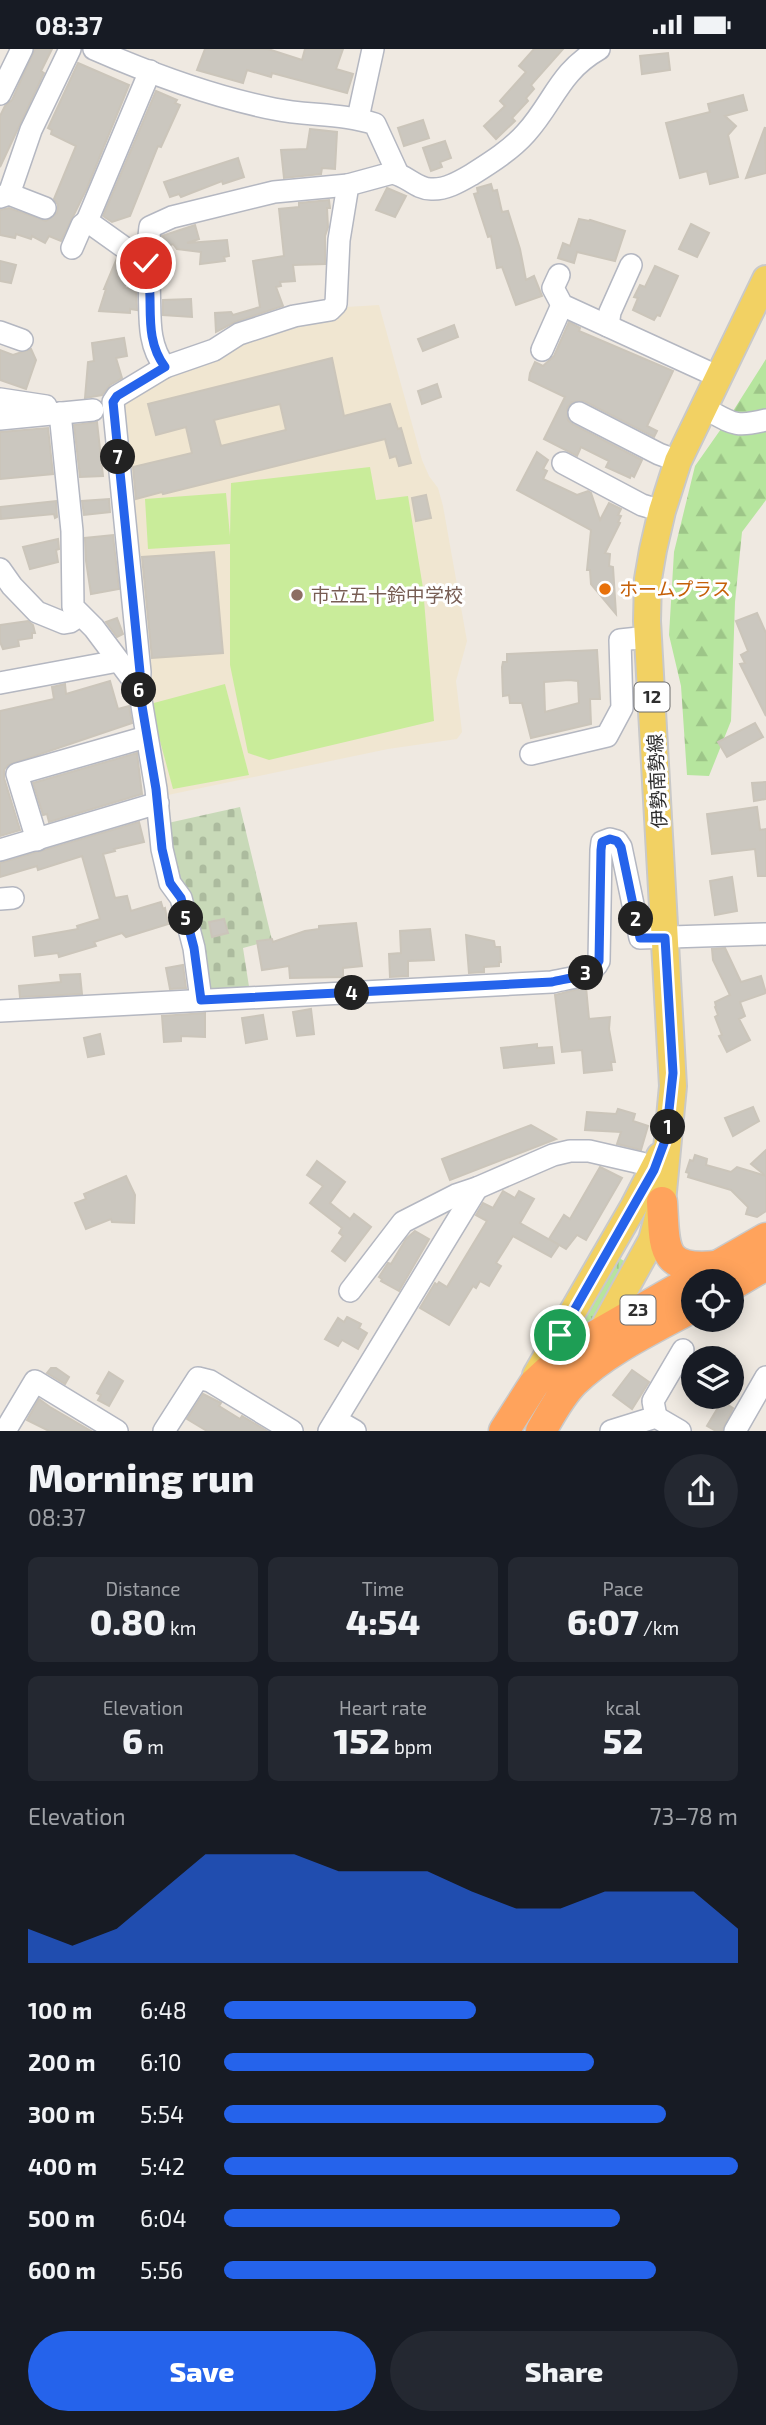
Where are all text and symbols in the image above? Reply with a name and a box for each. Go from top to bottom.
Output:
text: 08:37 [35,9,103,40]
pin [116,233,176,293]
icon: check [127,244,165,282]
pin: 7 [100,439,136,475]
text: 7 [112,445,123,468]
place label: ホームプラス [619,577,731,600]
marker: ホームプラス [597,581,613,597]
place label: 市立五十鈴中学校 [311,583,463,606]
marker: 市立五十鈴中学校 [289,587,305,603]
pin: 6 [122,673,156,707]
text: 6 [133,678,144,701]
road number: 12 [634,683,670,711]
street label: 伊勢南勢線 [643,733,670,829]
pin: 5 [168,901,204,935]
pin: 2 [618,901,654,937]
text: 5 [180,906,191,929]
text: 2 [630,907,641,930]
pin: 3 [568,955,604,991]
text: 3 [580,961,591,984]
pin: 4 [334,975,370,1011]
text: 4 [345,981,358,1004]
pin: 1 [650,1109,686,1145]
text: 1 [663,1115,672,1138]
map controls [681,1269,744,1409]
button: locate [681,1269,744,1332]
road number: 23 [620,1295,656,1325]
pin [530,1305,590,1365]
icon: arrive [541,1316,579,1354]
button: layers [681,1346,744,1409]
text: Morning run [28,1454,254,1500]
button: share [664,1454,738,1528]
text: 08:37 [28,1503,86,1531]
text: Distance [105,1577,181,1600]
text: Time [362,1577,404,1600]
text: Pace [603,1577,643,1600]
text: 0.80 [90,1600,166,1642]
text: 4:54 [346,1600,420,1642]
text: 6:07 [567,1600,639,1642]
text: km [166,1616,196,1639]
text: /km [639,1616,679,1639]
text: Elevation [103,1696,183,1719]
text: Heart rate [339,1696,427,1719]
text: kcal [606,1696,640,1719]
text: 6 [122,1719,143,1761]
text: 152 [334,1719,390,1761]
text: 52 [603,1719,643,1761]
text: m [143,1735,164,1758]
text: bpm [390,1735,432,1758]
text: Elevation [28,1802,126,1830]
text: 73–78 m [650,1802,738,1830]
text: 100 m [28,1996,92,2024]
text: 6:48 [140,1996,187,2024]
text: 200 m [28,2048,96,2076]
text: 6:10 [140,2048,182,2076]
text: 300 m [28,2100,95,2128]
text: 5:54 [140,2100,184,2128]
text: 400 m [28,2152,97,2180]
text: 5:42 [140,2152,185,2180]
text: 500 m [28,2204,95,2232]
text: 6:04 [140,2204,187,2232]
text: 600 m [28,2256,96,2284]
text: 5:56 [140,2256,183,2284]
button: Save [28,2331,376,2411]
button: Share [390,2331,738,2411]

